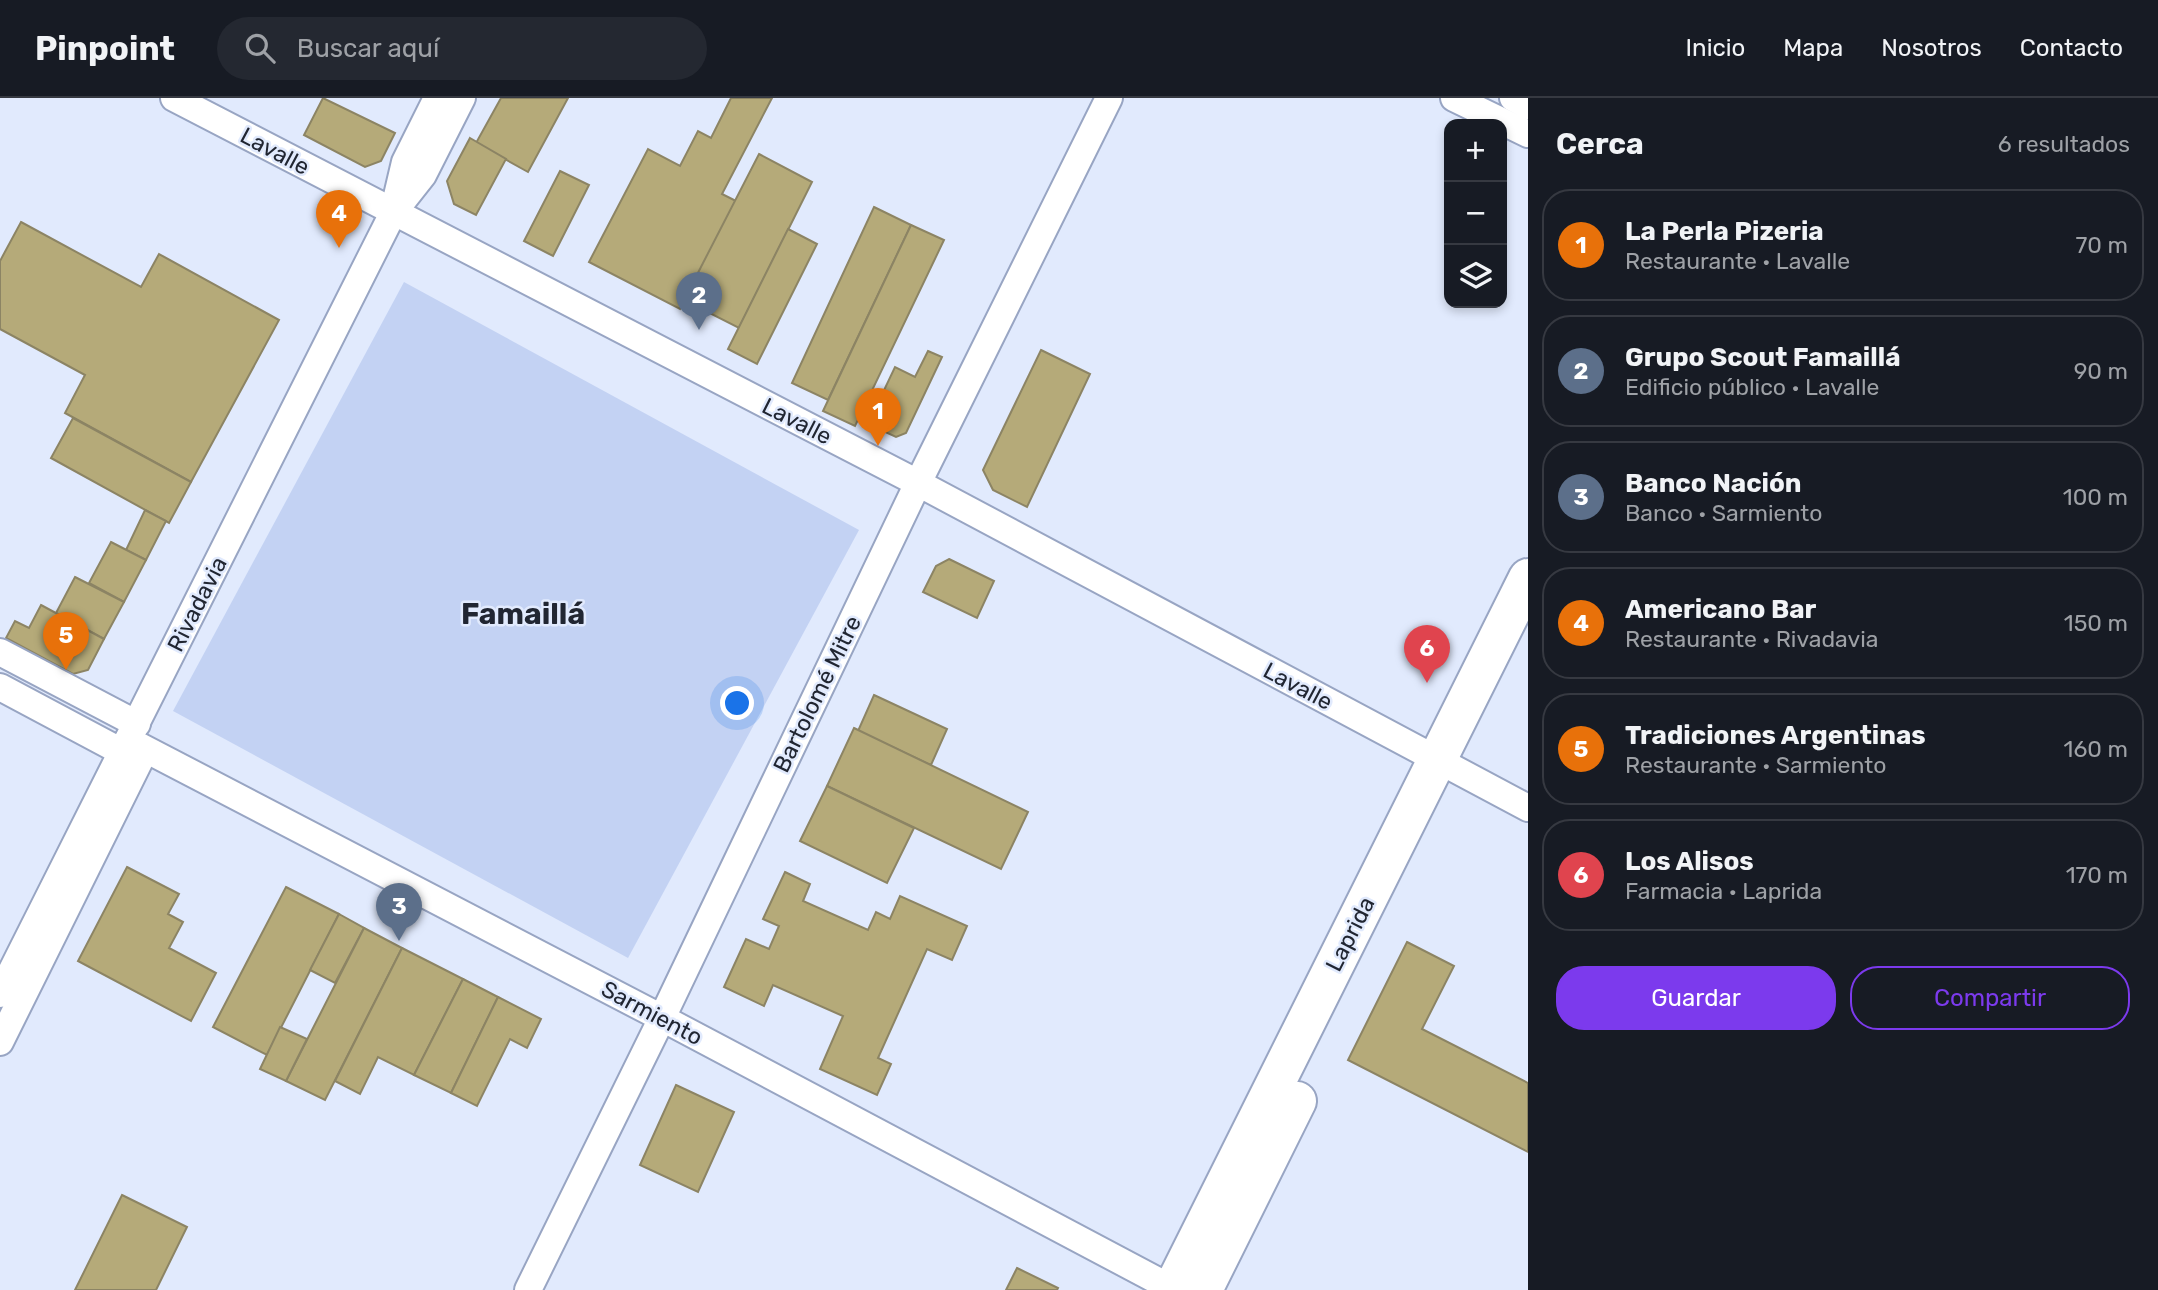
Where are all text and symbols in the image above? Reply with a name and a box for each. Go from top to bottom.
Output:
search box [217,17,707,80]
text: Pinpoint [35,29,175,68]
icon: search [241,29,279,67]
text: Buscar aquí [297,33,439,64]
text: Inicio [1686,34,1745,62]
text: Mapa [1783,34,1843,62]
text: Nosotros [1881,34,1982,62]
text: Contacto [2020,34,2123,62]
map controls [1444,119,1507,308]
button: + [1444,119,1507,182]
street label: Lavalle [236,121,314,181]
text: Cerca [1556,126,1644,162]
text: 6 resultados [1998,130,2130,158]
button: − [1444,182,1507,245]
pin: 4 [316,190,362,248]
text: La Perla Pizeria [1625,216,1824,247]
text: 1 [1575,231,1587,259]
text: 70 m [2076,231,2128,259]
button: layers [1444,245,1507,308]
text: Restaurante · Lavalle [1625,247,1850,275]
pin: 2 [676,272,722,330]
text: Grupo Scout Famaillá [1625,342,1901,373]
text: 2 [1574,357,1588,385]
text: 90 m [2074,357,2128,385]
text: Edificio público · Lavalle [1625,373,1879,401]
pin: 1 [855,388,901,446]
street label: Lavalle [757,392,837,450]
text: Banco Nación [1625,468,1802,499]
text: 3 [1573,483,1589,511]
text: 100 m [2063,483,2128,511]
text: Banco · Sarmiento [1625,499,1822,527]
street label: Rivadavia [161,552,233,656]
text: Americano Bar [1625,594,1816,625]
district label: Famaillá [461,596,585,632]
text: 4 [1573,609,1589,637]
text: 150 m [2064,609,2128,637]
street label: Bartolomé Mitre [767,611,867,777]
pin: 5 [43,612,89,670]
pin: 6 [1404,625,1450,683]
text: Restaurante · Rivadavia [1625,625,1879,653]
street label: Lavalle [1259,656,1337,716]
your location [720,686,754,720]
text: Tradiciones Argentinas [1625,720,1926,751]
text: 5 [1574,735,1588,763]
text: 160 m [2064,735,2128,763]
text: Restaurante · Sarmiento [1625,751,1886,779]
text: Los Alisos [1625,846,1754,877]
text: 6 [1574,861,1588,889]
text: 170 m [2066,861,2128,889]
text: Farmacia · Laprida [1625,877,1822,905]
pin: 3 [376,883,422,941]
street label: Laprida [1319,892,1381,976]
button: Guardar [1556,966,1836,1030]
button: Compartir [1850,966,2130,1030]
street label: Sarmiento [597,975,707,1051]

